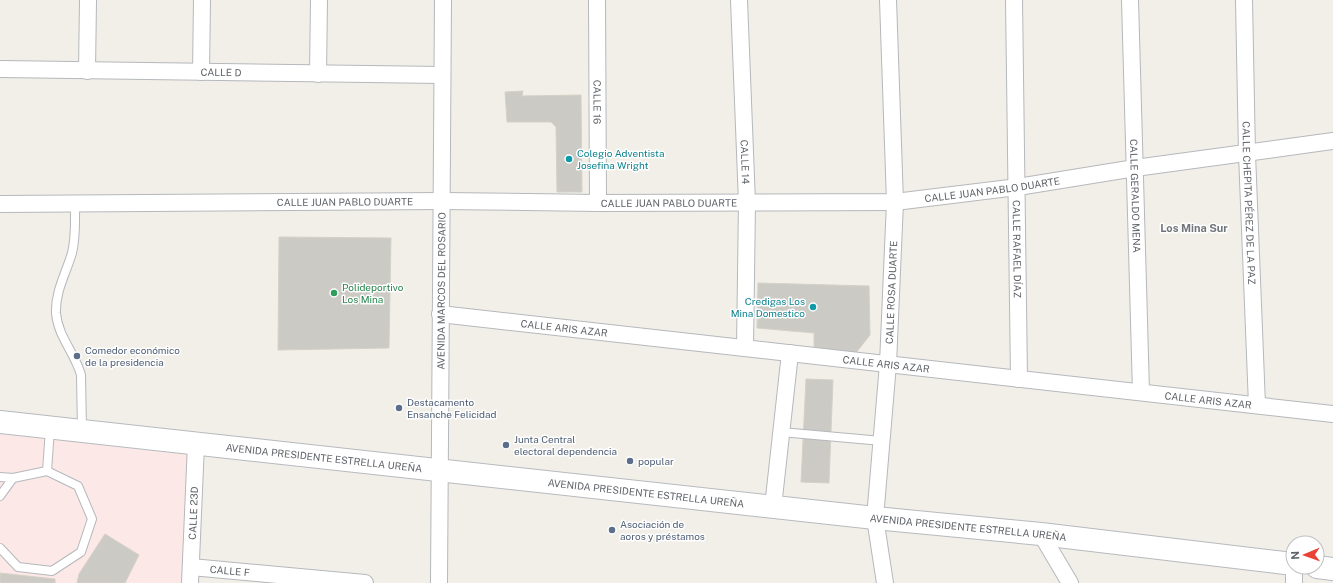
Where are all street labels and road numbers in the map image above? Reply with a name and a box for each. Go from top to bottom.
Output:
street label: CALLE D [200,66,242,78]
street label: CALLE 16 [591,80,604,124]
street label: CALLE CHEPITA PÉREZ DE LA PAZ [1240,121,1258,285]
street label: CALLE 14 [739,139,752,184]
street label: CALLE GERALDO MENA [1128,139,1143,253]
street label: CALLE JUAN PABLO DUARTE [924,174,1061,204]
street label: CALLE JUAN PABLO DUARTE [277,195,413,208]
street label: CALLE JUAN PABLO DUARTE [601,197,737,209]
street label: CALLE RAFAEL DÍAZ [1011,200,1024,298]
street label: AVENIDA MARCOS DEL ROSARIO [434,212,448,370]
street label: CALLE ROSA DUARTE [883,240,899,344]
street label: CALLE ARIS AZAR [520,317,609,339]
street label: CALLE ARIS AZAR [842,353,931,375]
street label: CALLE ARIS AZAR [1164,389,1253,411]
street label: AVENIDA PRESIDENTE ESTRELLA UREÑA [225,441,423,474]
street label: AVENIDA PRESIDENTE ESTRELLA UREÑA [547,476,745,510]
street label: CALLE 23D [186,486,200,540]
street label: AVENIDA PRESIDENTE ESTRELLA UREÑA [869,511,1067,543]
street label: CALLE F [209,563,250,578]

